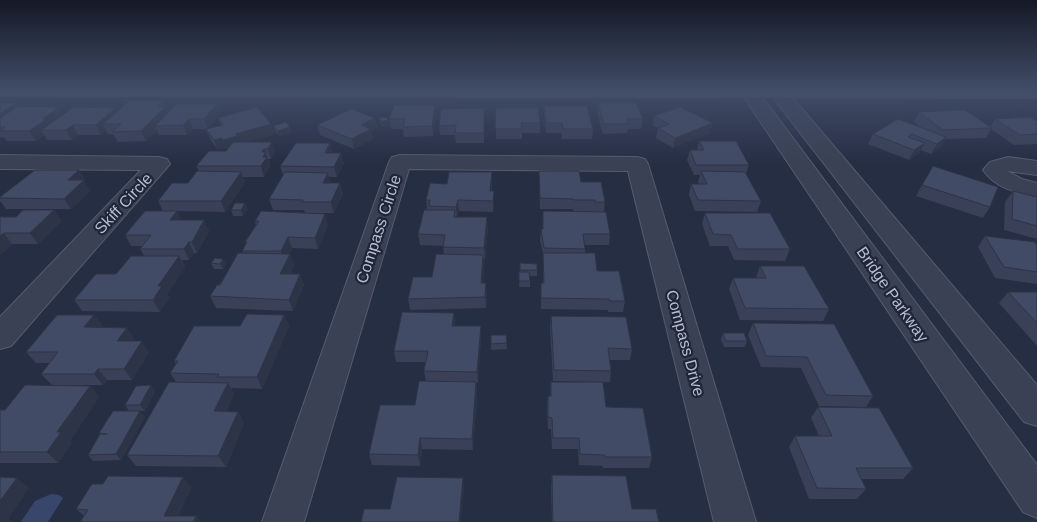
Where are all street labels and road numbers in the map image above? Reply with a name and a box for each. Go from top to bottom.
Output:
street label: Skiff Circle [91,170,156,237]
street label: Compass Circle [353,173,404,285]
street label: Bridge Parkway [853,244,932,345]
street label: Compass Drive [663,288,708,398]

